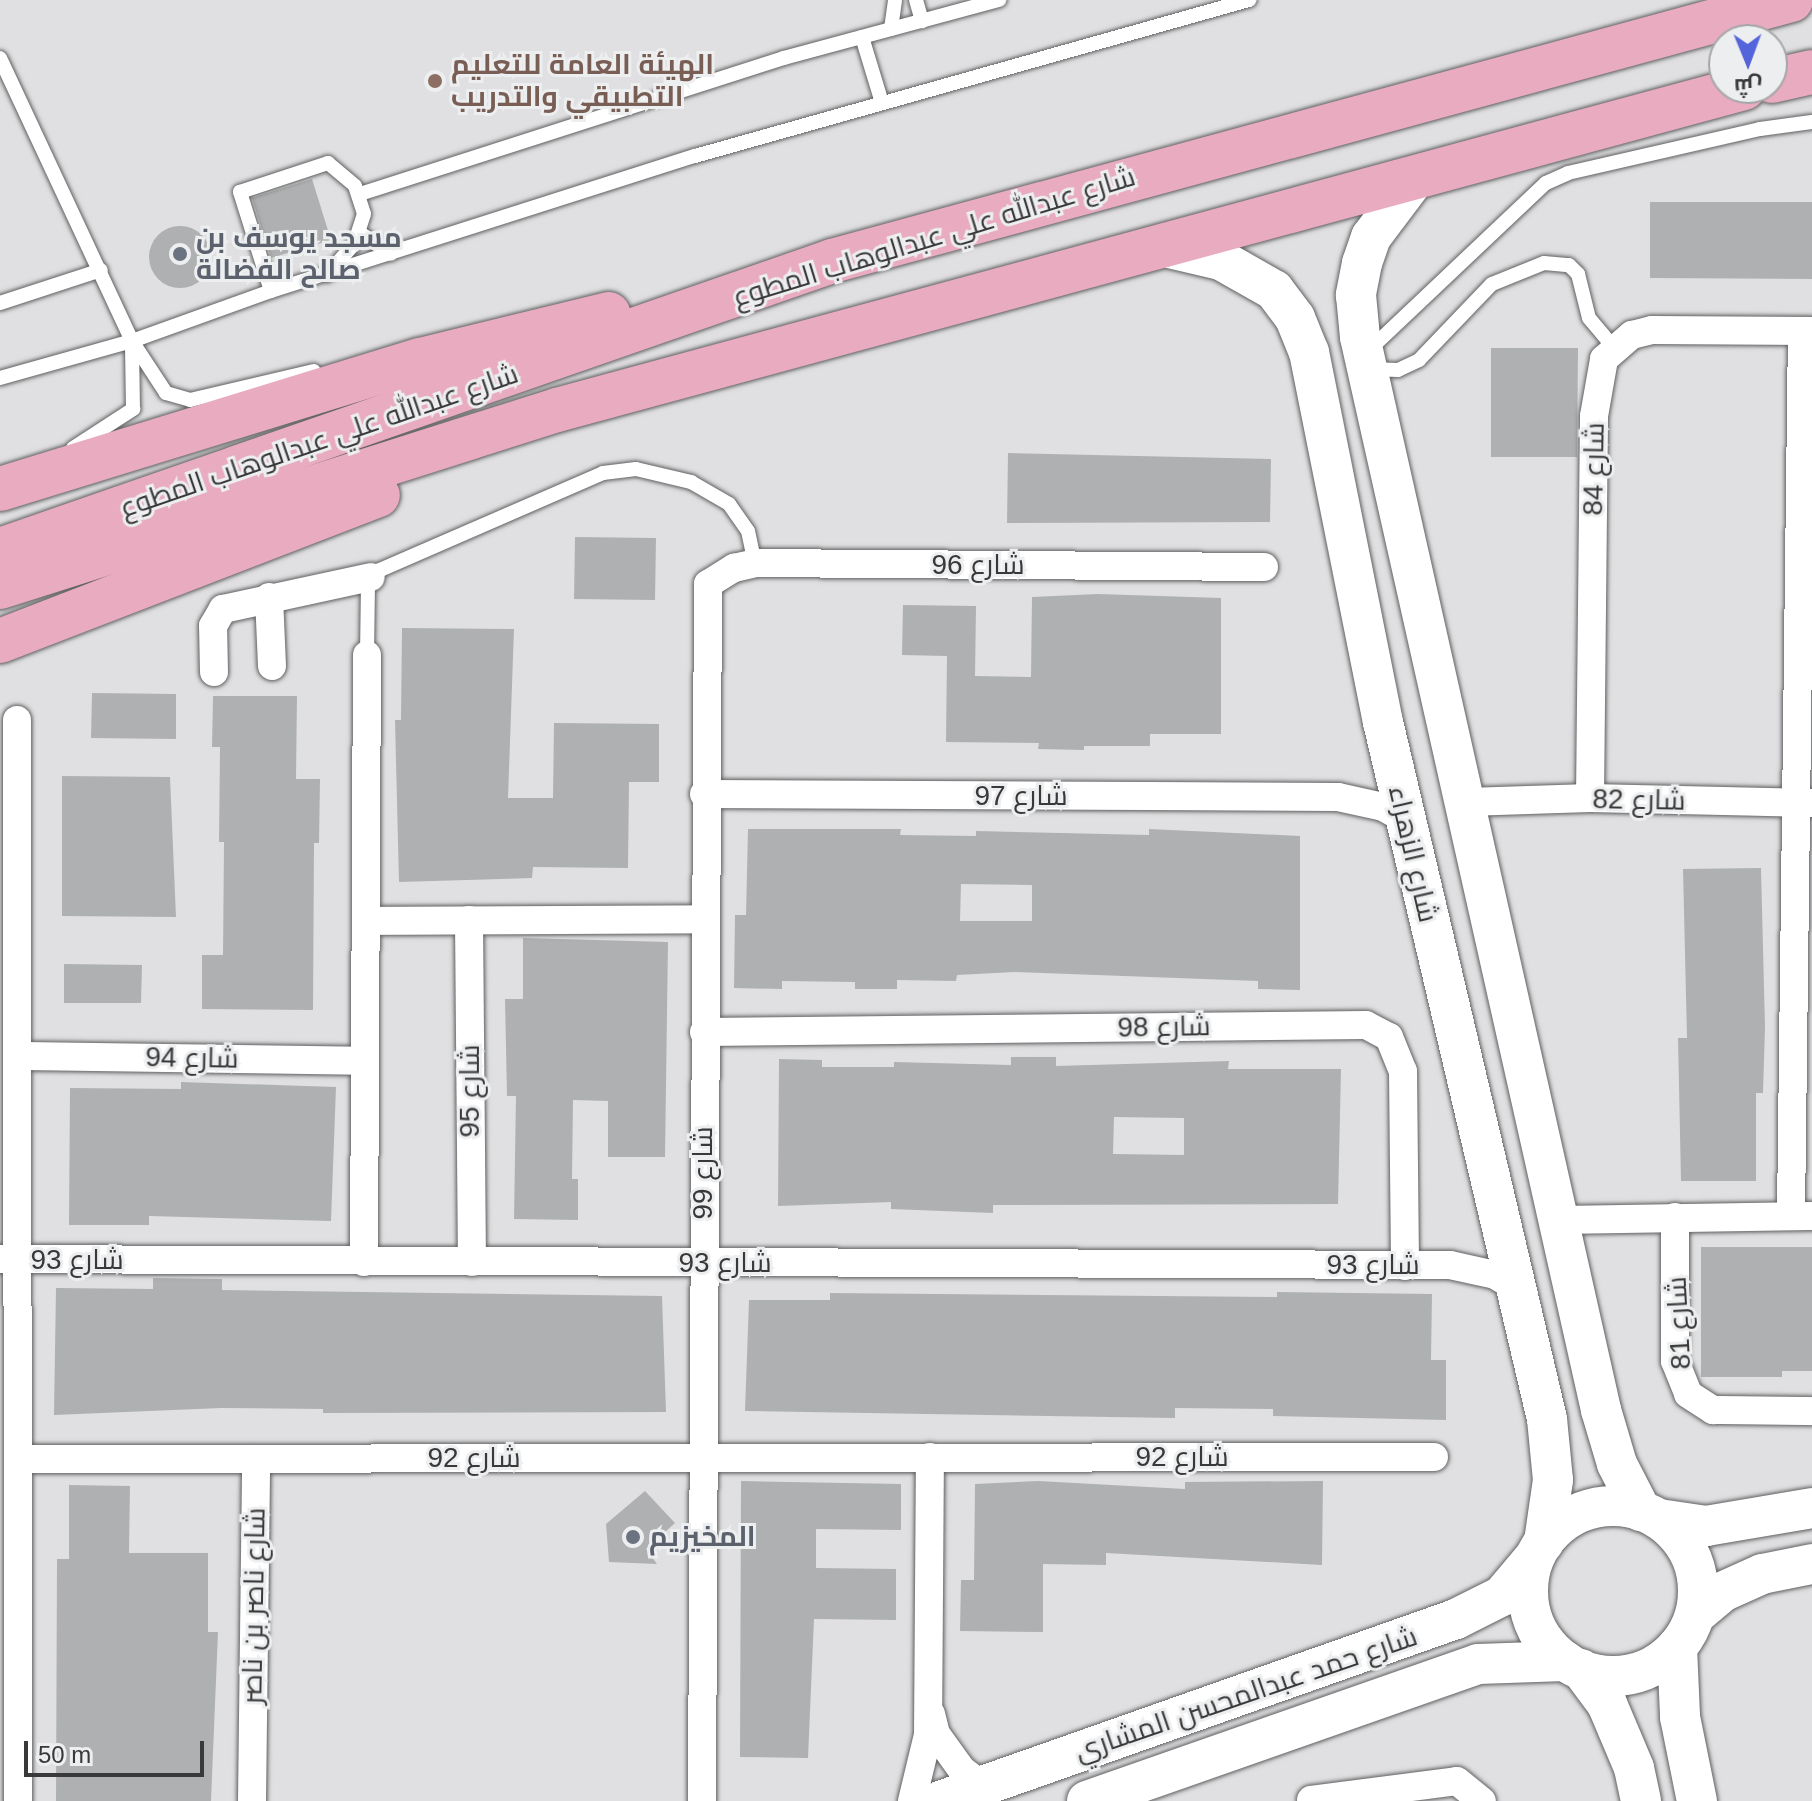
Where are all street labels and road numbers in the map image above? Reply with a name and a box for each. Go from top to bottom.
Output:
street label: شارع عبدالله علي عبدالوهاب المطوع [729,160,1139,314]
street label: شارع عبدالله علي عبدالوهاب المطوع [116,357,522,525]
street label: شارع 84 [1576,422,1612,516]
street label: شارع 96 [931,548,1025,582]
street label: شارع 97 [974,779,1068,813]
street label: شارع الزهراء [1381,782,1445,926]
street label: شارع 82 [1592,782,1686,818]
street label: شارع 98 [1117,1009,1211,1045]
street label: شارع 94 [145,1040,239,1076]
street label: شارع 95 [453,1044,487,1138]
street label: شارع 99 [686,1126,720,1220]
street label: شارع 93 [30,1243,124,1277]
street label: شارع 93 [678,1246,772,1280]
street label: شارع 93 [1326,1248,1420,1282]
street label: شارع 81 [1660,1276,1698,1370]
street label: شارع 92 [1135,1440,1229,1474]
street label: شارع 92 [427,1441,521,1475]
street label: شارع ناصر بن ناصر [235,1507,273,1705]
street label: شارع حمد عبدالمحسن المشاري [1070,1620,1422,1768]

